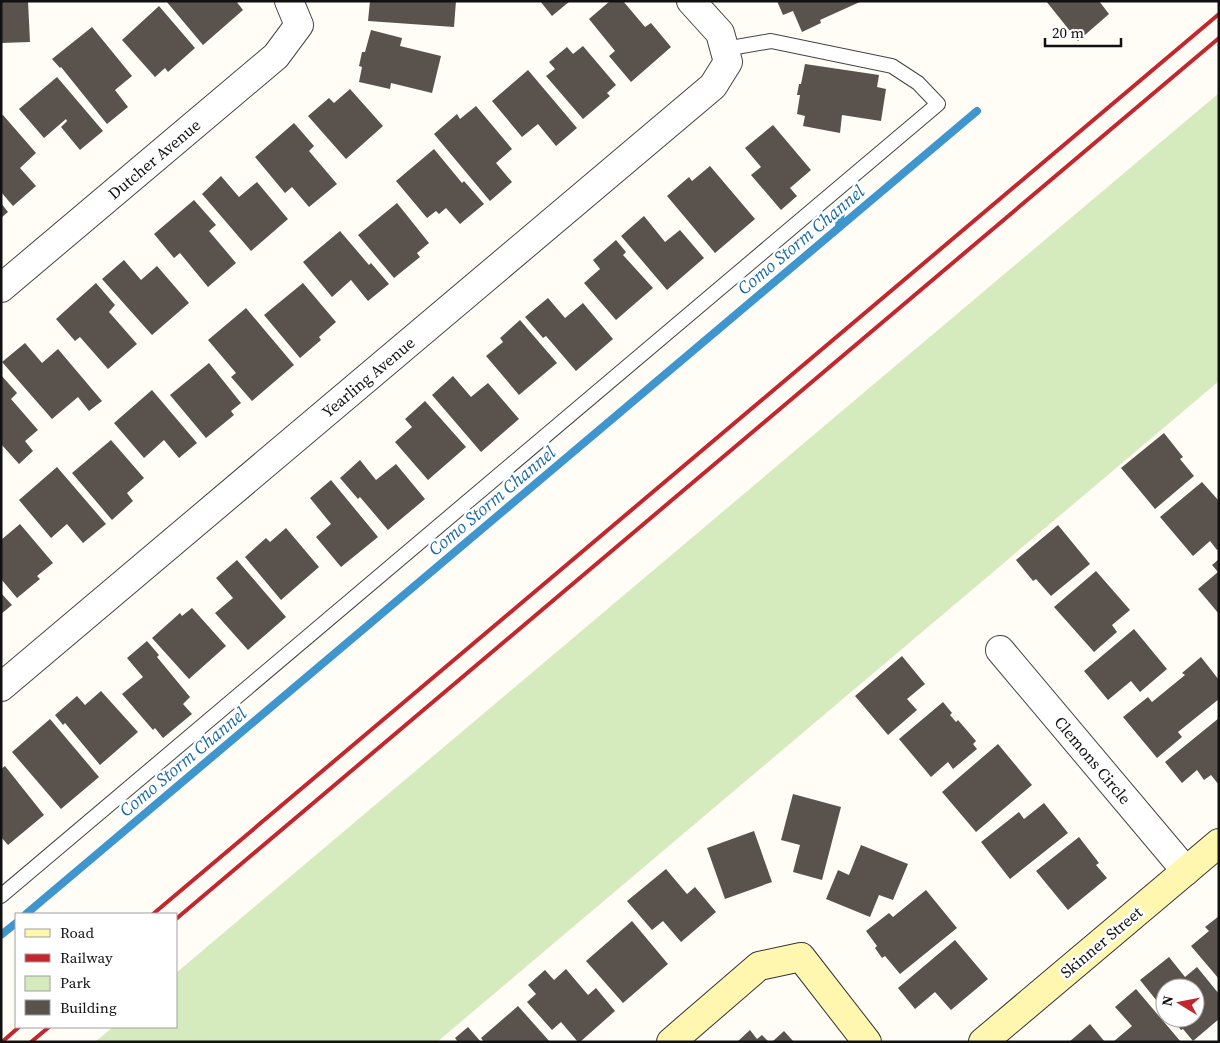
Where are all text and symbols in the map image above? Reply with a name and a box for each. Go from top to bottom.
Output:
scale bar [1045,15,1121,47]
text: 20 m [1052,22,1084,43]
street label: Dutcher Avenue [103,114,205,204]
water label: Como Storm Channel [732,179,869,300]
street label: Yearling Avenue [317,332,419,422]
water label: Como Storm Channel [423,440,560,561]
water label: Como Storm Channel [114,701,251,822]
street label: Clemons Circle [1050,711,1136,809]
street label: Skinner Street [1055,901,1147,983]
legend [15,913,178,1028]
text: Road [60,922,94,943]
text: Railway [60,947,113,968]
text: Park [60,972,92,993]
north arrow [1155,978,1205,1028]
text: N [1156,994,1178,1008]
text: Building [60,997,117,1018]

